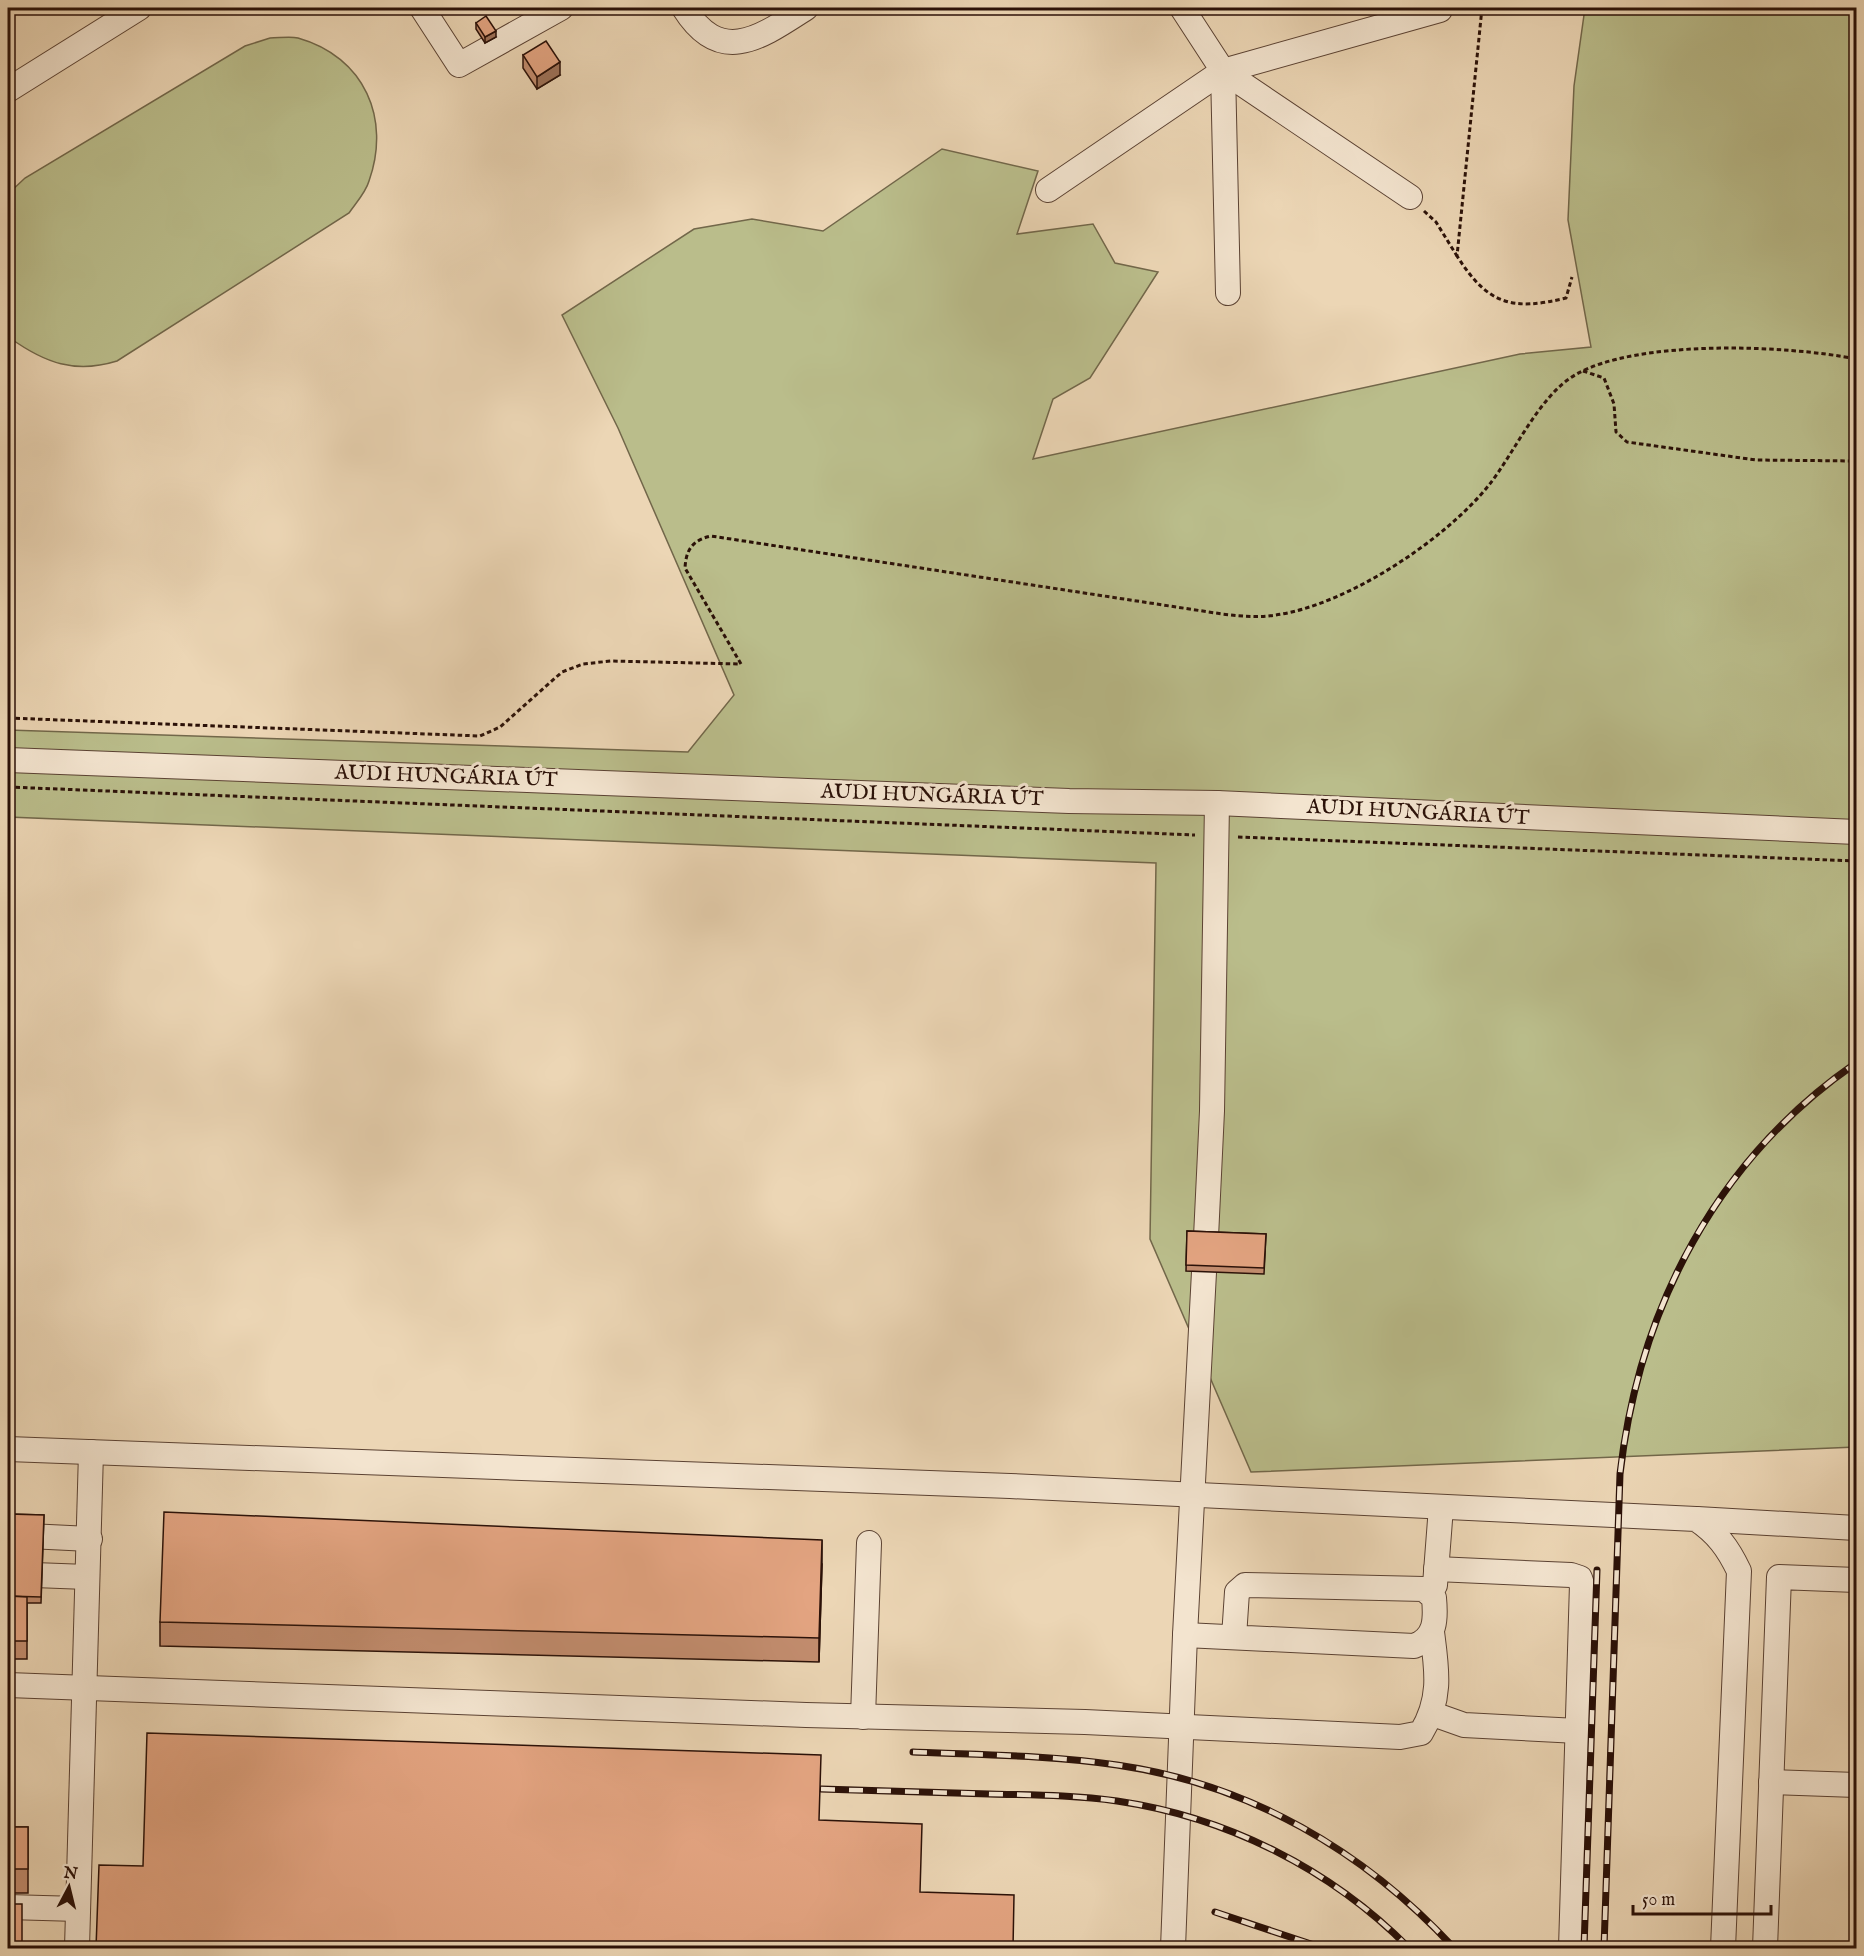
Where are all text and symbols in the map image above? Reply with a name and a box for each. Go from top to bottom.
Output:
street label: AUDI HUNGÁRIA ÚT [333,759,559,794]
street label: AUDI HUNGÁRIA ÚT [819,778,1045,813]
street label: AUDI HUNGÁRIA ÚT [1305,793,1531,832]
north arrow [39,1857,99,1917]
text: N [62,1863,79,1885]
scale bar [1633,1878,1771,1916]
text: 50 m [1642,1889,1675,1912]

